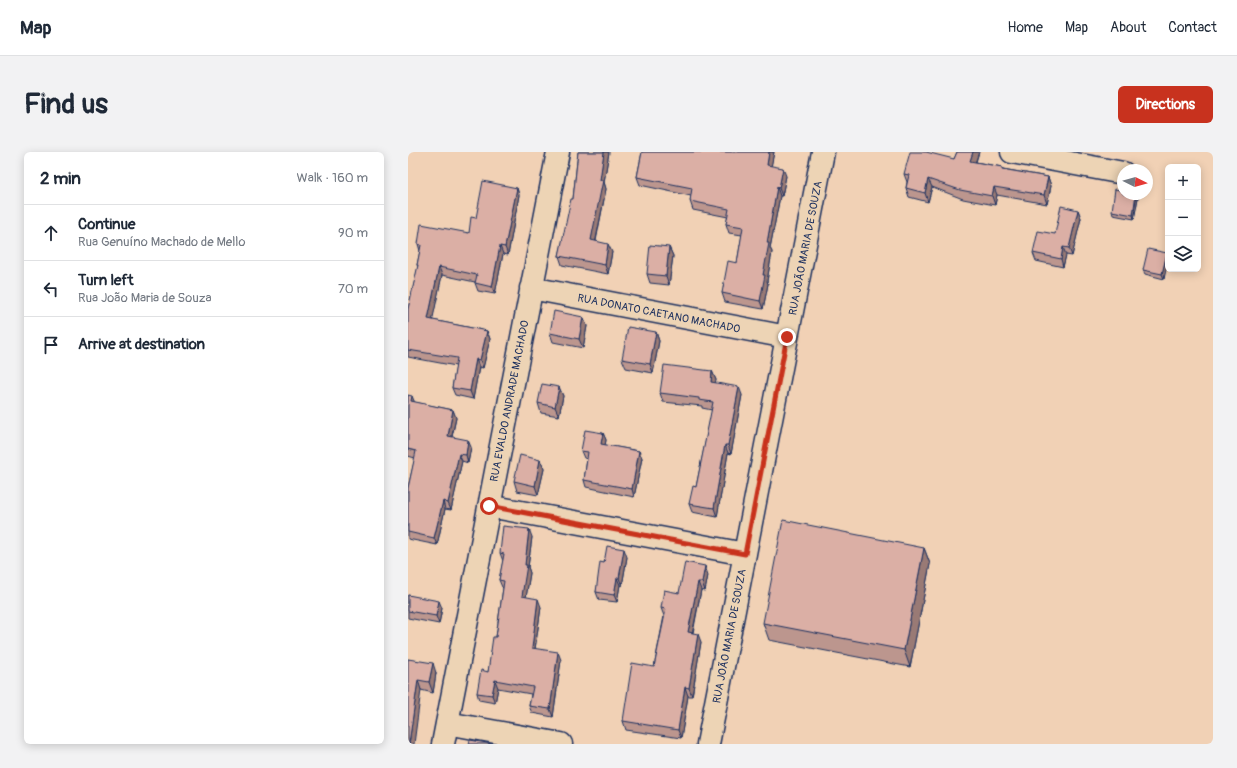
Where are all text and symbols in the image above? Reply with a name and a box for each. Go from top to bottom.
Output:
text: Map [20,16,51,40]
text: Home [1008,19,1043,36]
text: Map [1065,19,1088,36]
text: About [1110,19,1146,36]
text: Contact [1168,19,1217,36]
button: Directions [1118,86,1213,123]
text: Find us [24,87,108,122]
north arrow [1117,164,1153,200]
map controls [1165,164,1201,272]
button: + [1165,164,1201,200]
text: 2 min [40,168,81,189]
text: Walk · 160 m [297,170,368,186]
street label: RUA JOÃO MARIA DE SOUZA [786,180,825,316]
button: − [1165,200,1201,236]
text: Continue [78,215,136,234]
icon: ahead [40,222,62,244]
text: 90 m [338,225,368,241]
text: Rua Genuíno Machado de Mello [78,234,245,250]
button: layers [1165,236,1201,272]
text: Turn left [78,271,134,290]
icon: left [40,278,62,300]
text: 70 m [338,281,368,297]
text: Rua João Maria de Souza [78,290,212,306]
street label: RUA DONATO CAETANO MACHADO [576,291,741,336]
street label: RUA EVALDO ANDRADE MACHADO [487,319,532,483]
route end [778,328,796,346]
icon: arrive [40,334,62,356]
text: Arrive at destination [78,335,205,354]
route start [480,497,498,515]
street label: RUA JOÃO MARIA DE SOUZA [710,568,749,704]

